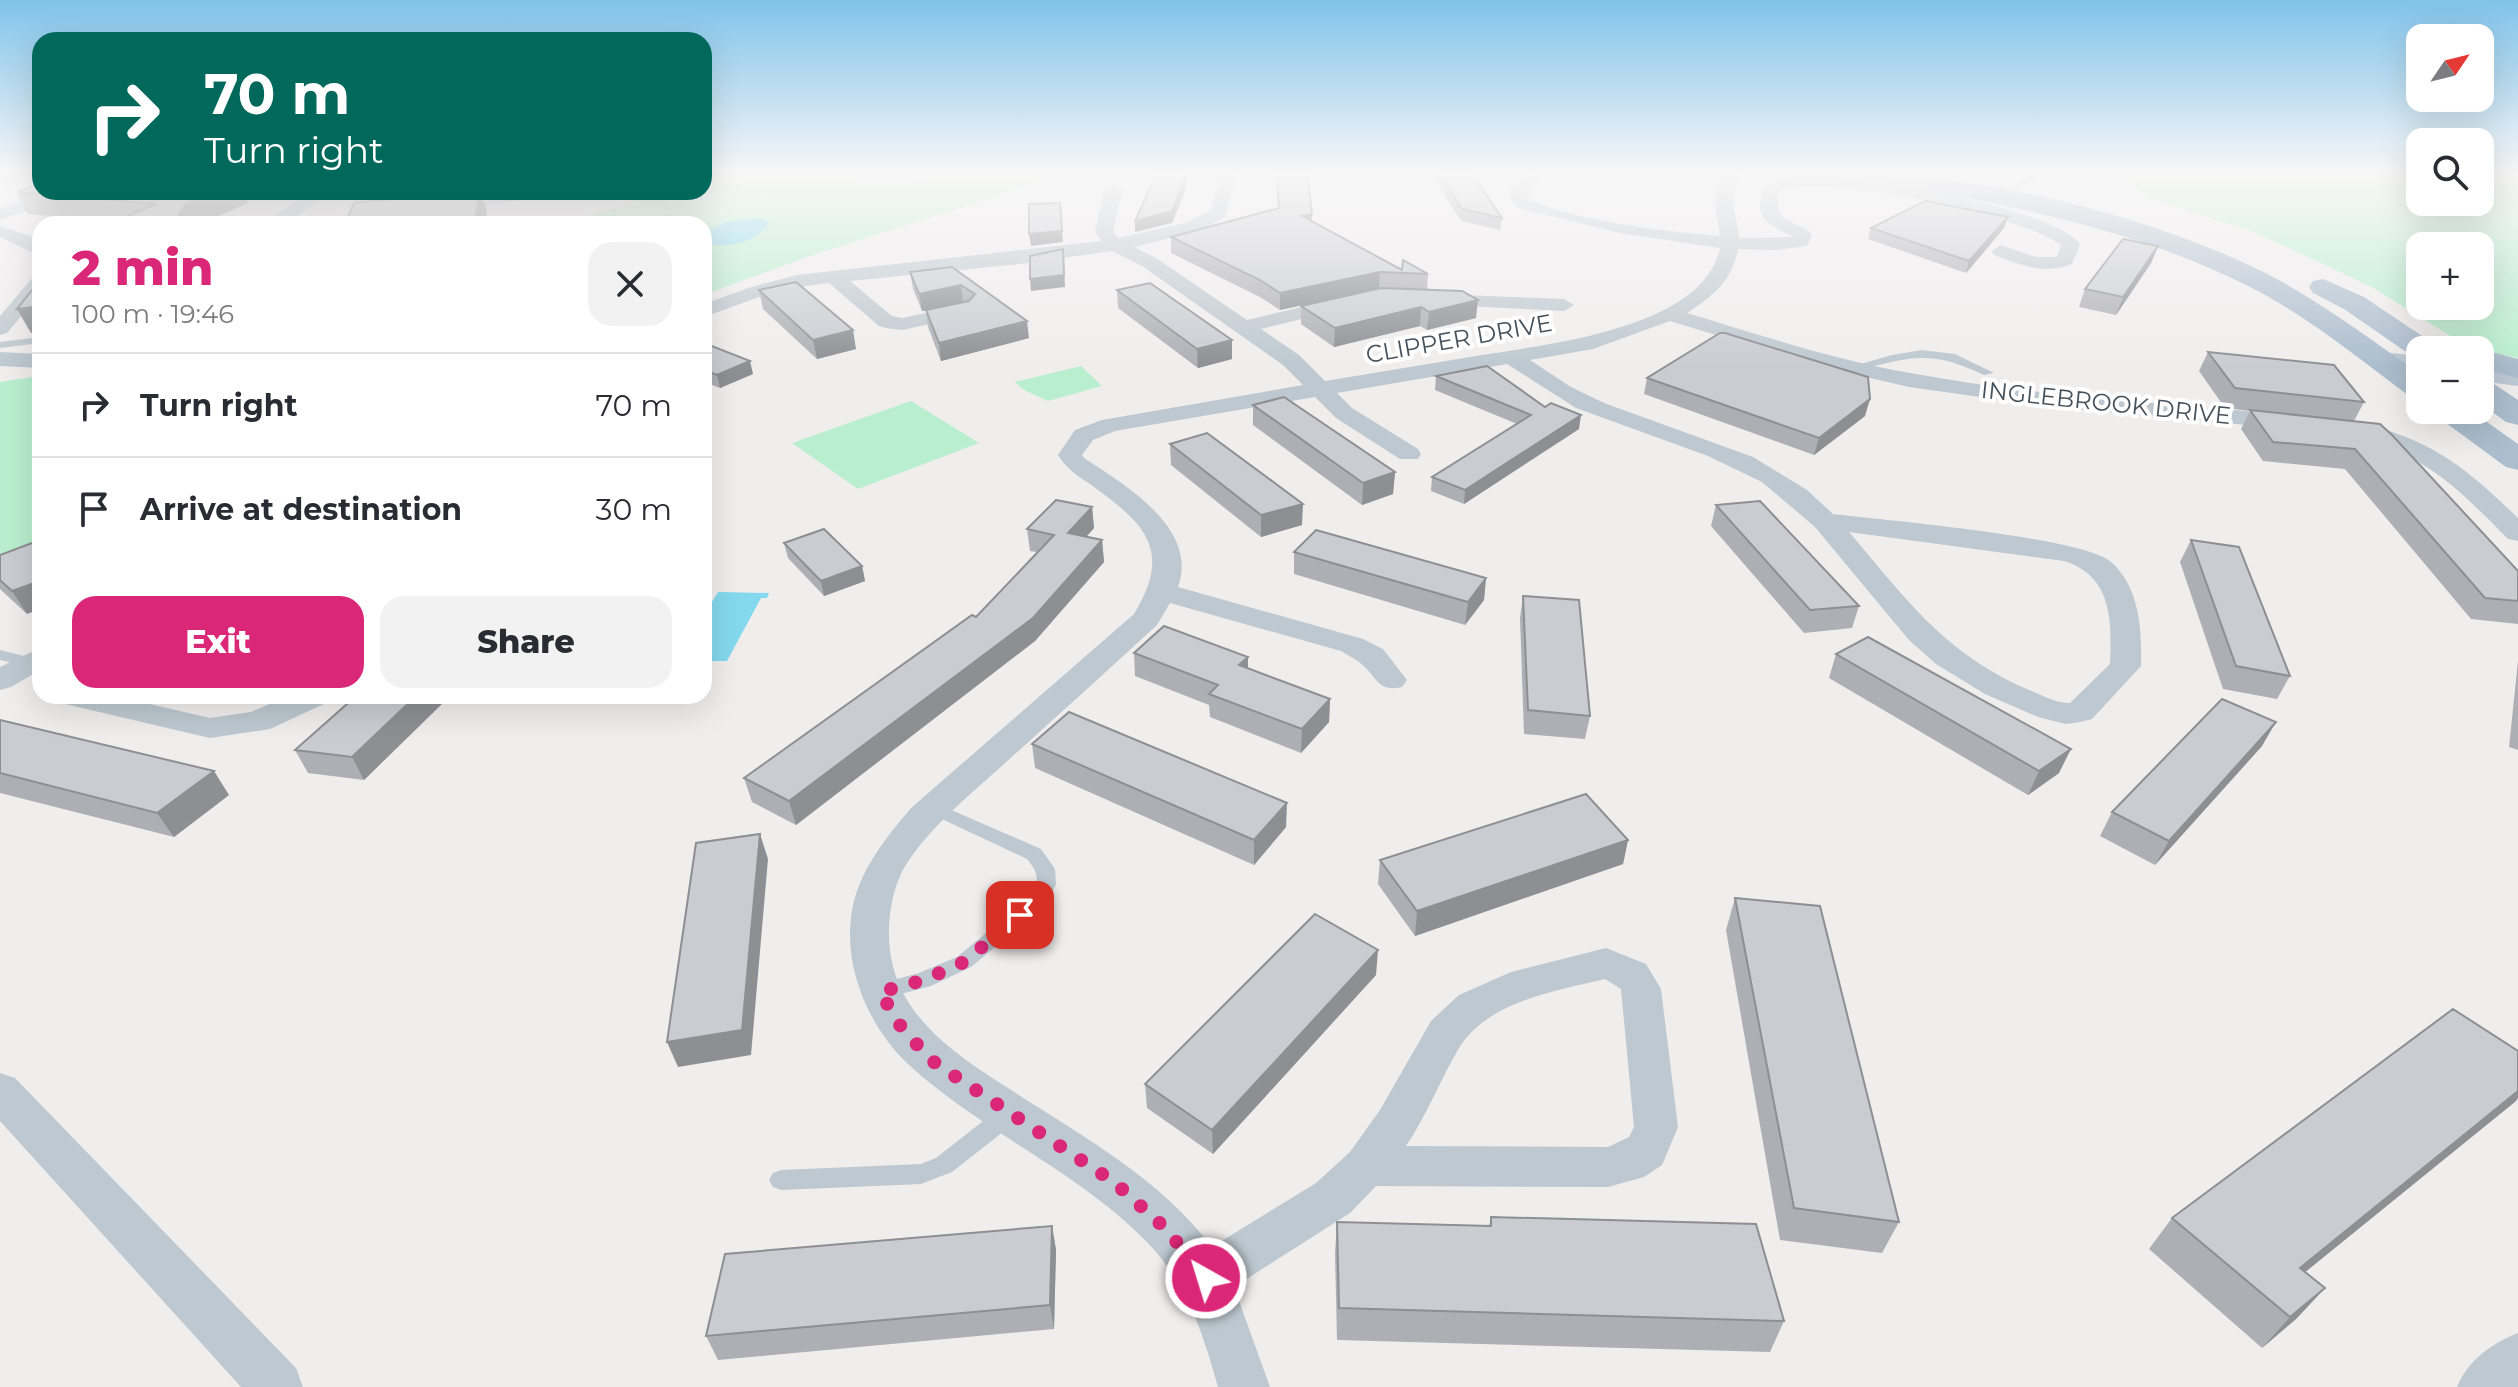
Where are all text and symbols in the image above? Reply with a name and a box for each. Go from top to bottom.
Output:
north arrow [2406,24,2494,112]
map controls [2406,24,2494,424]
text: 70 m [204,60,350,128]
icon: right [72,64,176,168]
text: Turn right [204,128,384,172]
button: search [2406,128,2494,216]
button: + [2406,232,2494,320]
text: 2 min [72,239,213,297]
button: close [588,242,672,326]
text: 100 m · 19:46 [72,298,234,330]
street label: CLIPPER DRIVE [1364,308,1554,369]
button: − [2406,336,2494,424]
street label: INGLEBROOK DRIVE [1980,375,2232,430]
icon: right [72,383,116,427]
text: Turn right [140,387,297,424]
text: 70 m [595,387,672,424]
icon: arrive [72,487,116,531]
text: Arrive at destination [140,491,462,528]
text: 30 m [596,491,672,528]
button: Exit [72,596,364,688]
button: Share [380,596,672,688]
pin [986,881,1054,949]
icon: arrive [998,893,1042,937]
position arrow [1164,1236,1248,1320]

